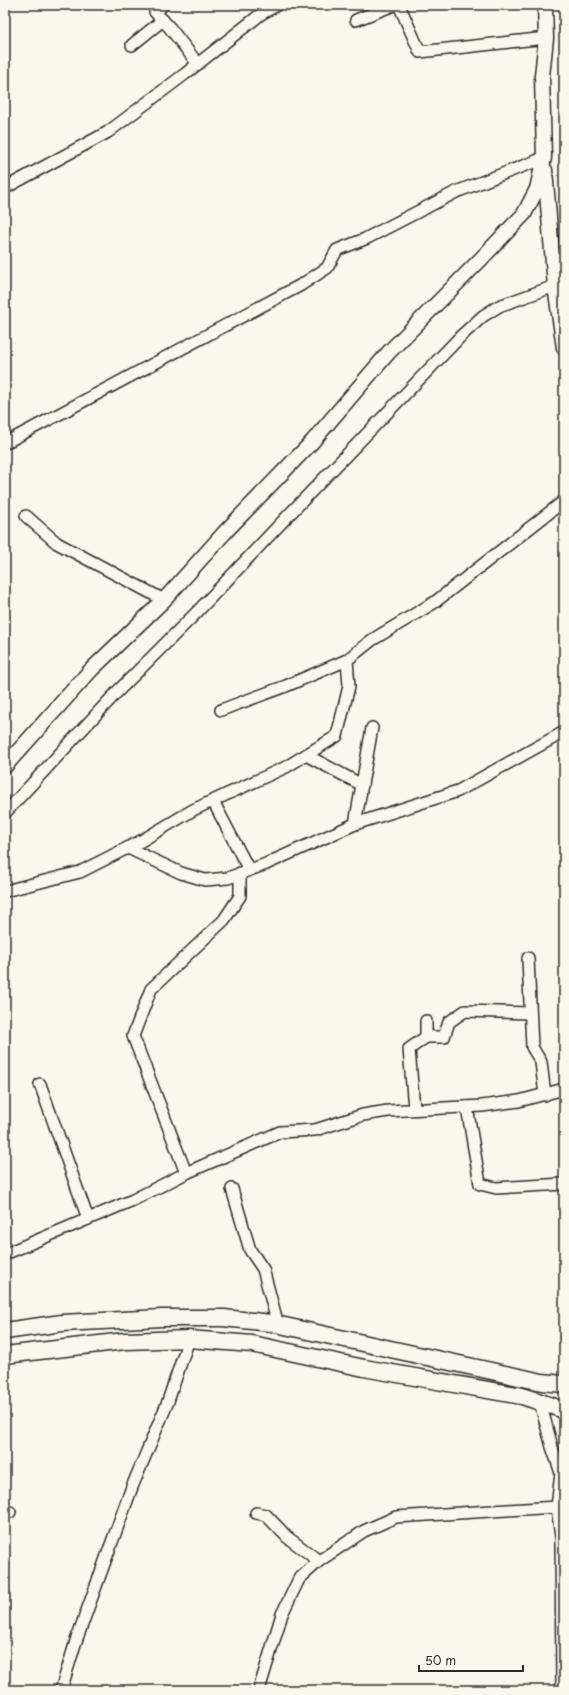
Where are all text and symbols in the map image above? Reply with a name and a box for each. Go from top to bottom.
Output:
scale bar [419,1647,523,1673]
text: 50 m [425,1651,456,1669]

